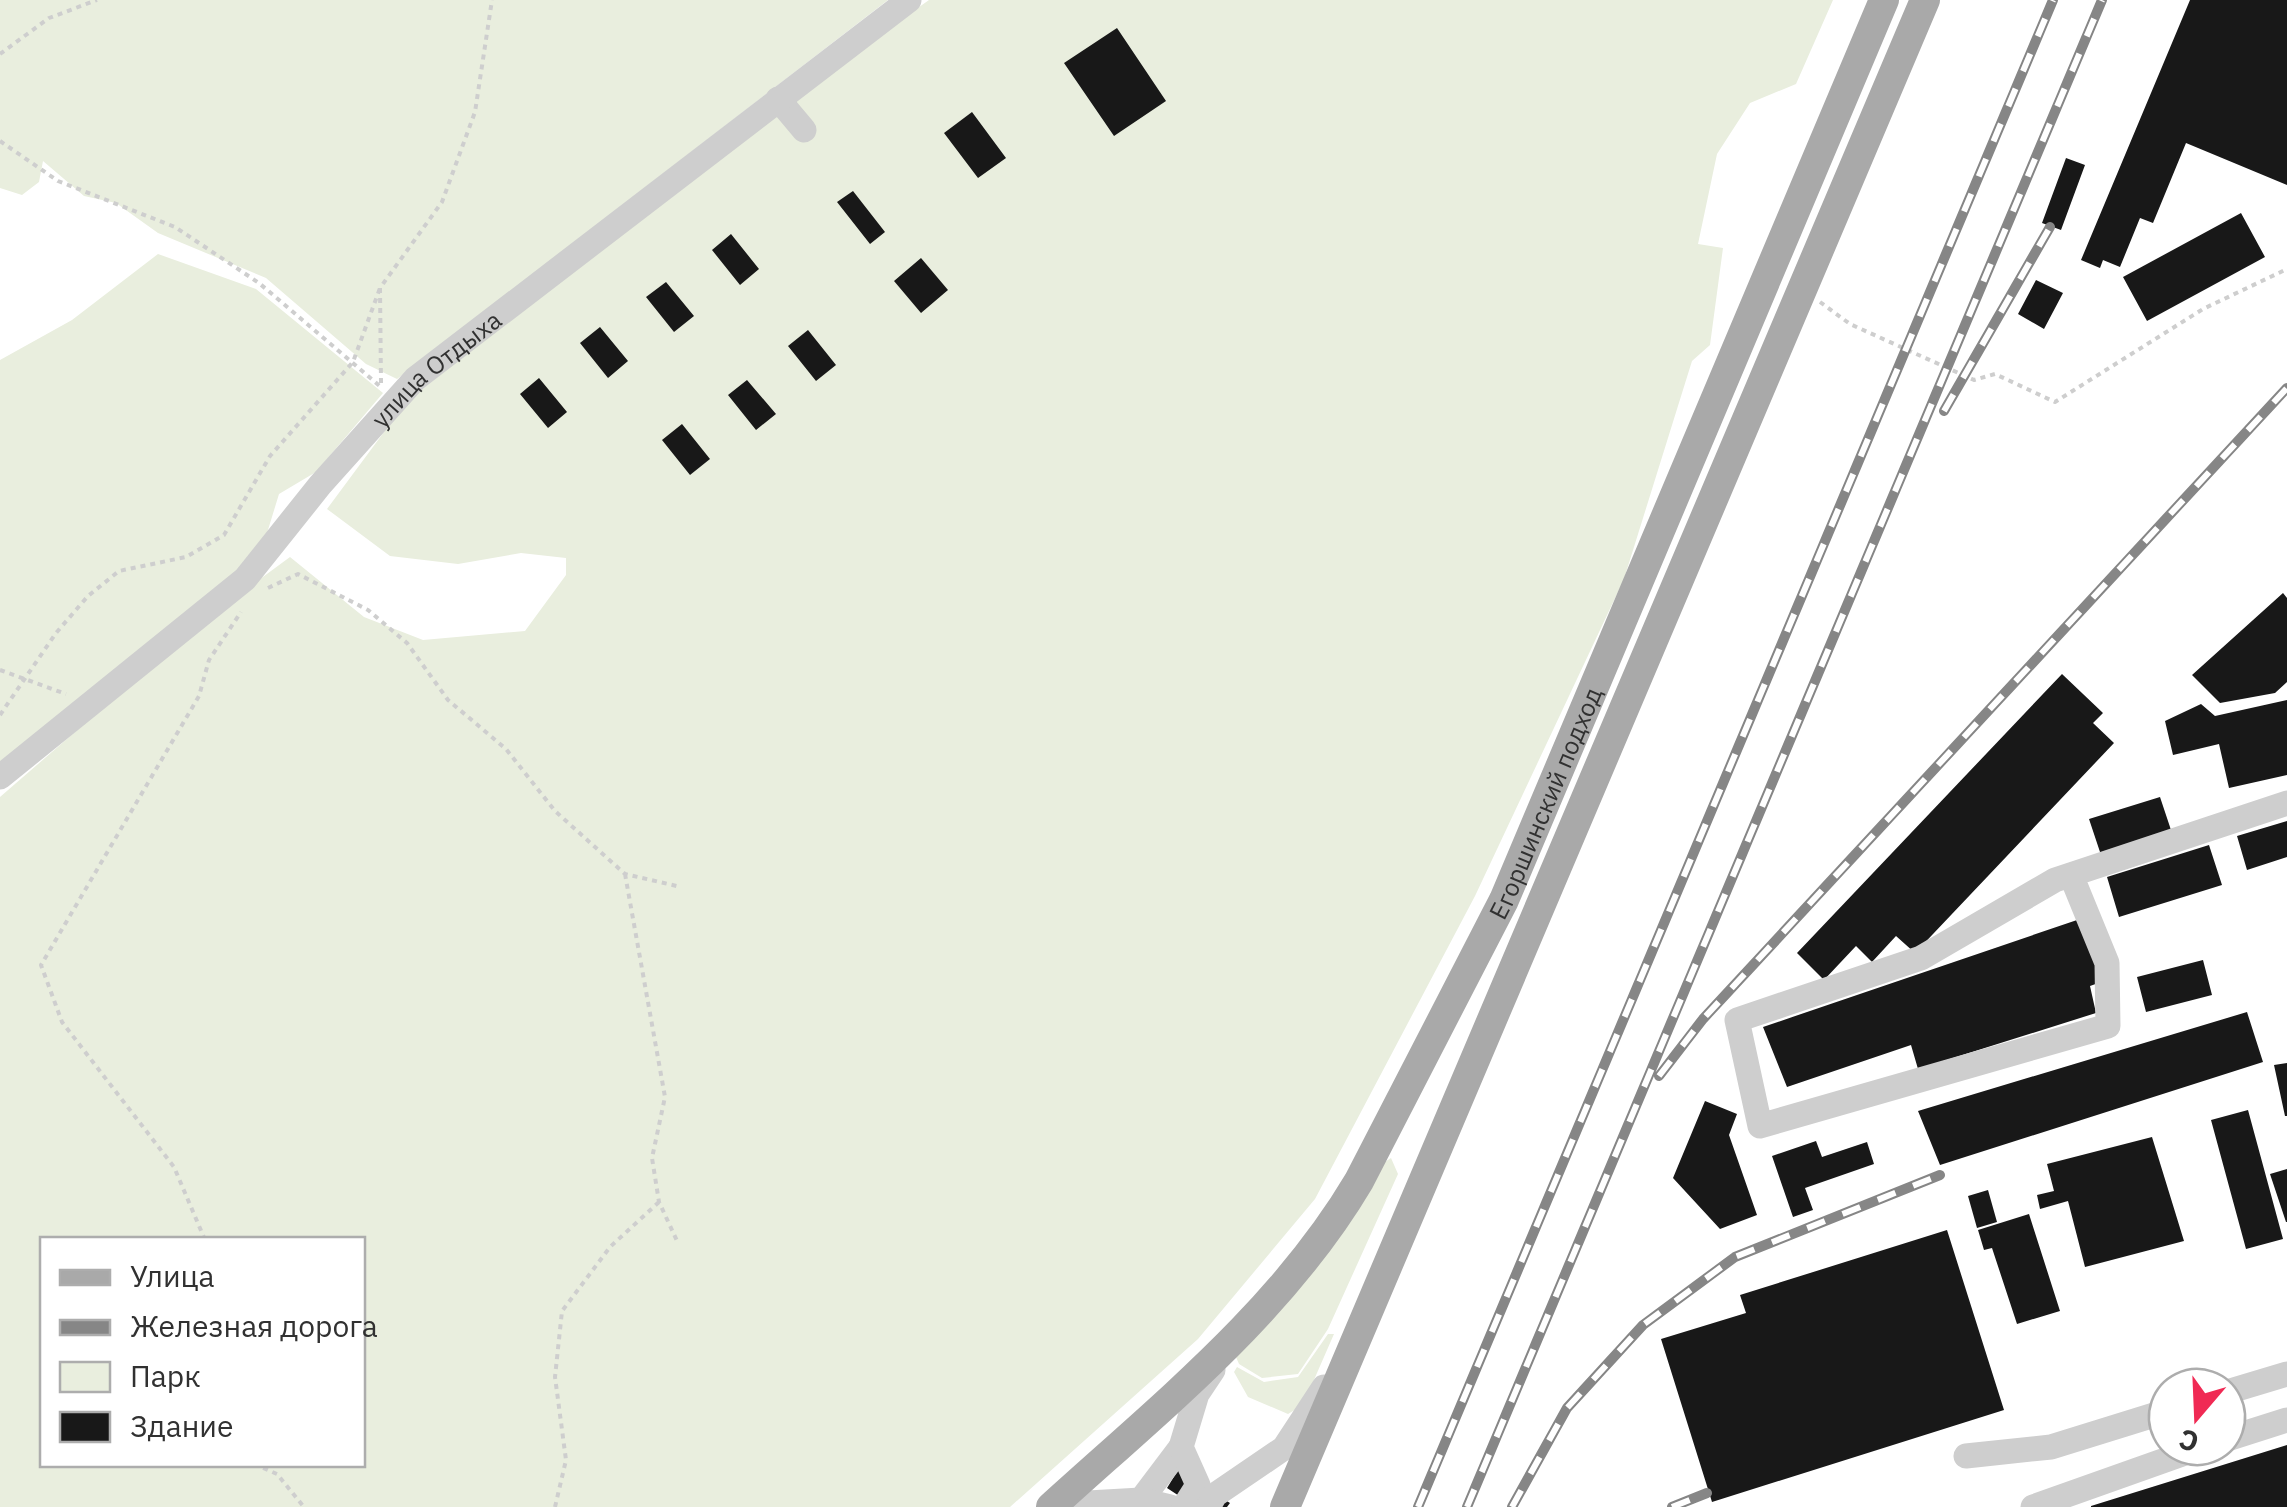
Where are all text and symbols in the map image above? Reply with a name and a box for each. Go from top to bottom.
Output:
street label: улица Отдыха [363,303,508,434]
street label: Егоршинский подход [1481,682,1609,925]
legend [40,1237,365,1467]
text: Улица [130,1256,215,1295]
text: Железная дорога [130,1306,378,1345]
text: Парк [130,1356,201,1395]
north arrow [2147,1367,2247,1467]
text: Здание [130,1406,233,1445]
text: С [2174,1421,2203,1462]

